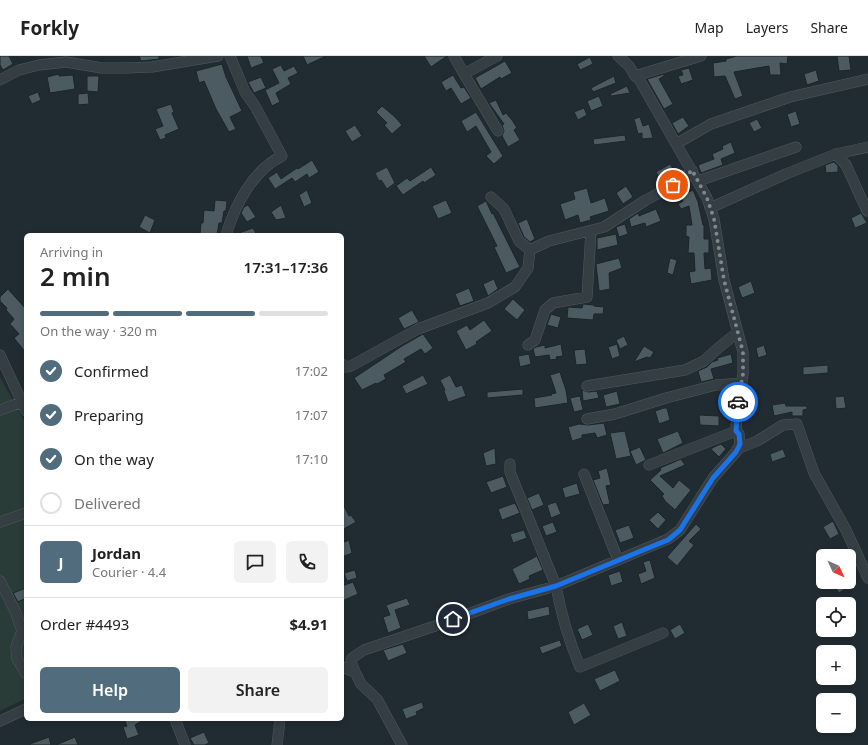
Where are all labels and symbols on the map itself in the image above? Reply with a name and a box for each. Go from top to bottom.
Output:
pin [656,168,690,202]
courier [718,382,758,422]
north arrow [816,549,856,589]
pin [436,602,470,636]

